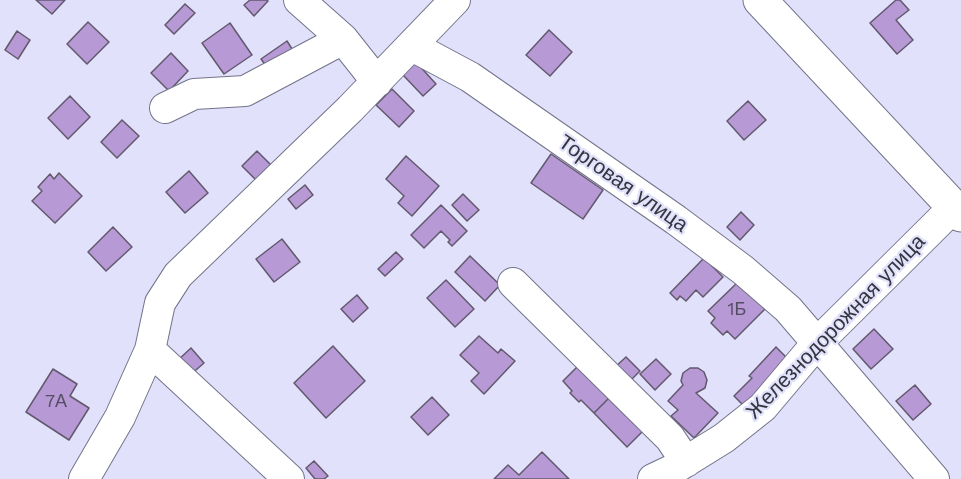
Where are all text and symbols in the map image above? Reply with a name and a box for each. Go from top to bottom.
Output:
street label: Торговая улица [553,130,693,238]
street label: Железнодорожная улица [741,230,931,424]
house number: 1Б [728,299,746,321]
house number: 7А [45,391,67,413]

